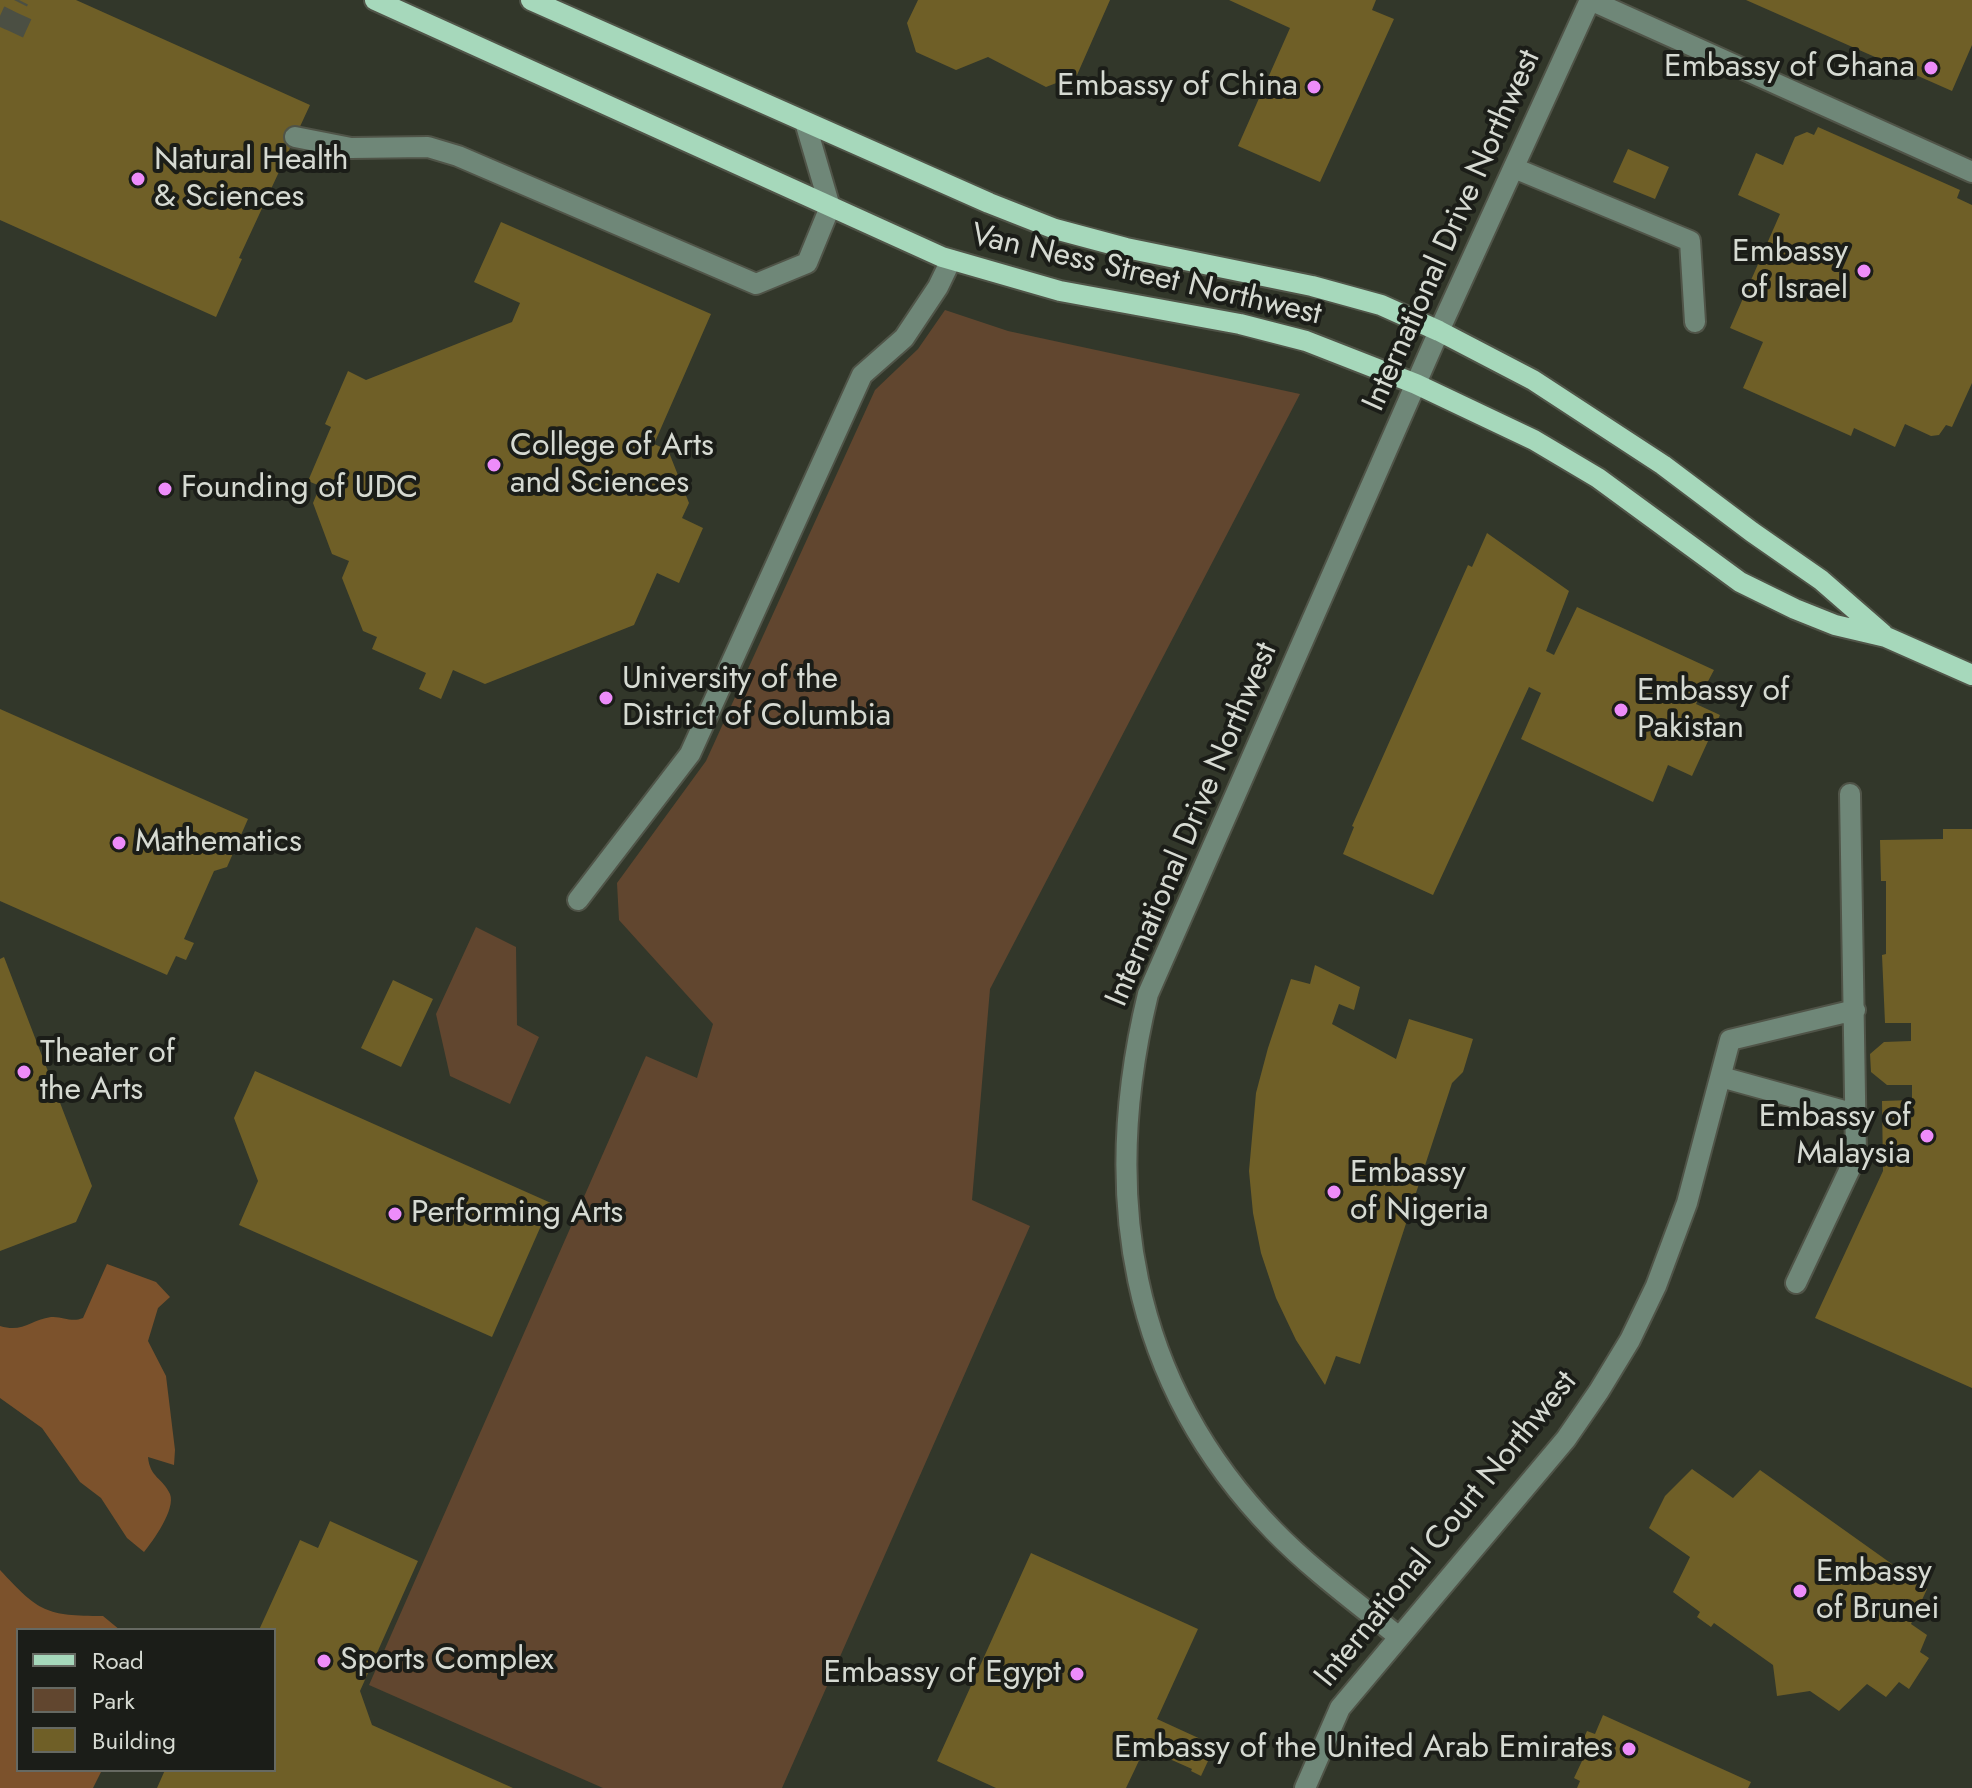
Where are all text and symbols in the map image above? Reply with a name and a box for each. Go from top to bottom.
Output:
street label: International Drive Northwest [1356,44,1550,418]
place label: Embassy of Ghana [1664,49,1915,87]
marker: Embassy of Ghana [1922,59,1940,77]
place label: Embassy of China [1057,68,1298,106]
marker: Embassy of China [1305,78,1323,96]
place label: Natural Health & Sciences [154,142,349,217]
marker: Natural Health & Sciences [129,170,147,188]
street label: Van Ness Street Northwest [967,217,1325,335]
place label: Embassy of Israel [1732,234,1848,309]
marker: Embassy of Israel [1855,262,1873,280]
place label: College of Arts and Sciences [510,428,714,503]
marker: College of Arts and Sciences [485,456,503,474]
place label: Founding of UDC [181,470,418,508]
marker: Founding of UDC [156,480,174,498]
street label: International Drive Northwest [1099,637,1287,1013]
place label: University of the District of Columbia [622,661,891,736]
place label: Embassy of Pakistan [1637,673,1789,748]
marker: University of the District of Columbia [597,689,615,707]
marker: Embassy of Pakistan [1612,701,1630,719]
place label: Mathematics [135,824,302,862]
marker: Mathematics [110,834,128,852]
place label: Theater of the Arts [40,1035,175,1110]
marker: Theater of the Arts [15,1063,33,1081]
place label: Embassy of Malaysia [1759,1099,1911,1174]
marker: Embassy of Malaysia [1918,1127,1936,1145]
place label: Embassy of Nigeria [1350,1155,1489,1230]
marker: Embassy of Nigeria [1325,1183,1343,1201]
place label: Performing Arts [411,1195,623,1233]
marker: Performing Arts [386,1205,404,1223]
street label: International Court Northwest [1308,1364,1586,1696]
place label: Embassy of Brunei [1816,1554,1939,1629]
marker: Embassy of Brunei [1791,1582,1809,1600]
legend [16,1628,276,1772]
place label: Sports Complex [340,1642,554,1680]
text: Road [92,1643,144,1678]
marker: Sports Complex [315,1652,333,1670]
place label: Embassy of Egypt [823,1655,1061,1693]
marker: Embassy of Egypt [1068,1665,1086,1683]
text: Park [92,1683,135,1718]
text: Building [92,1723,176,1758]
place label: Embassy of the United Arab Emirates [1114,1730,1613,1768]
marker: Embassy of the United Arab Emirates [1620,1740,1638,1758]

